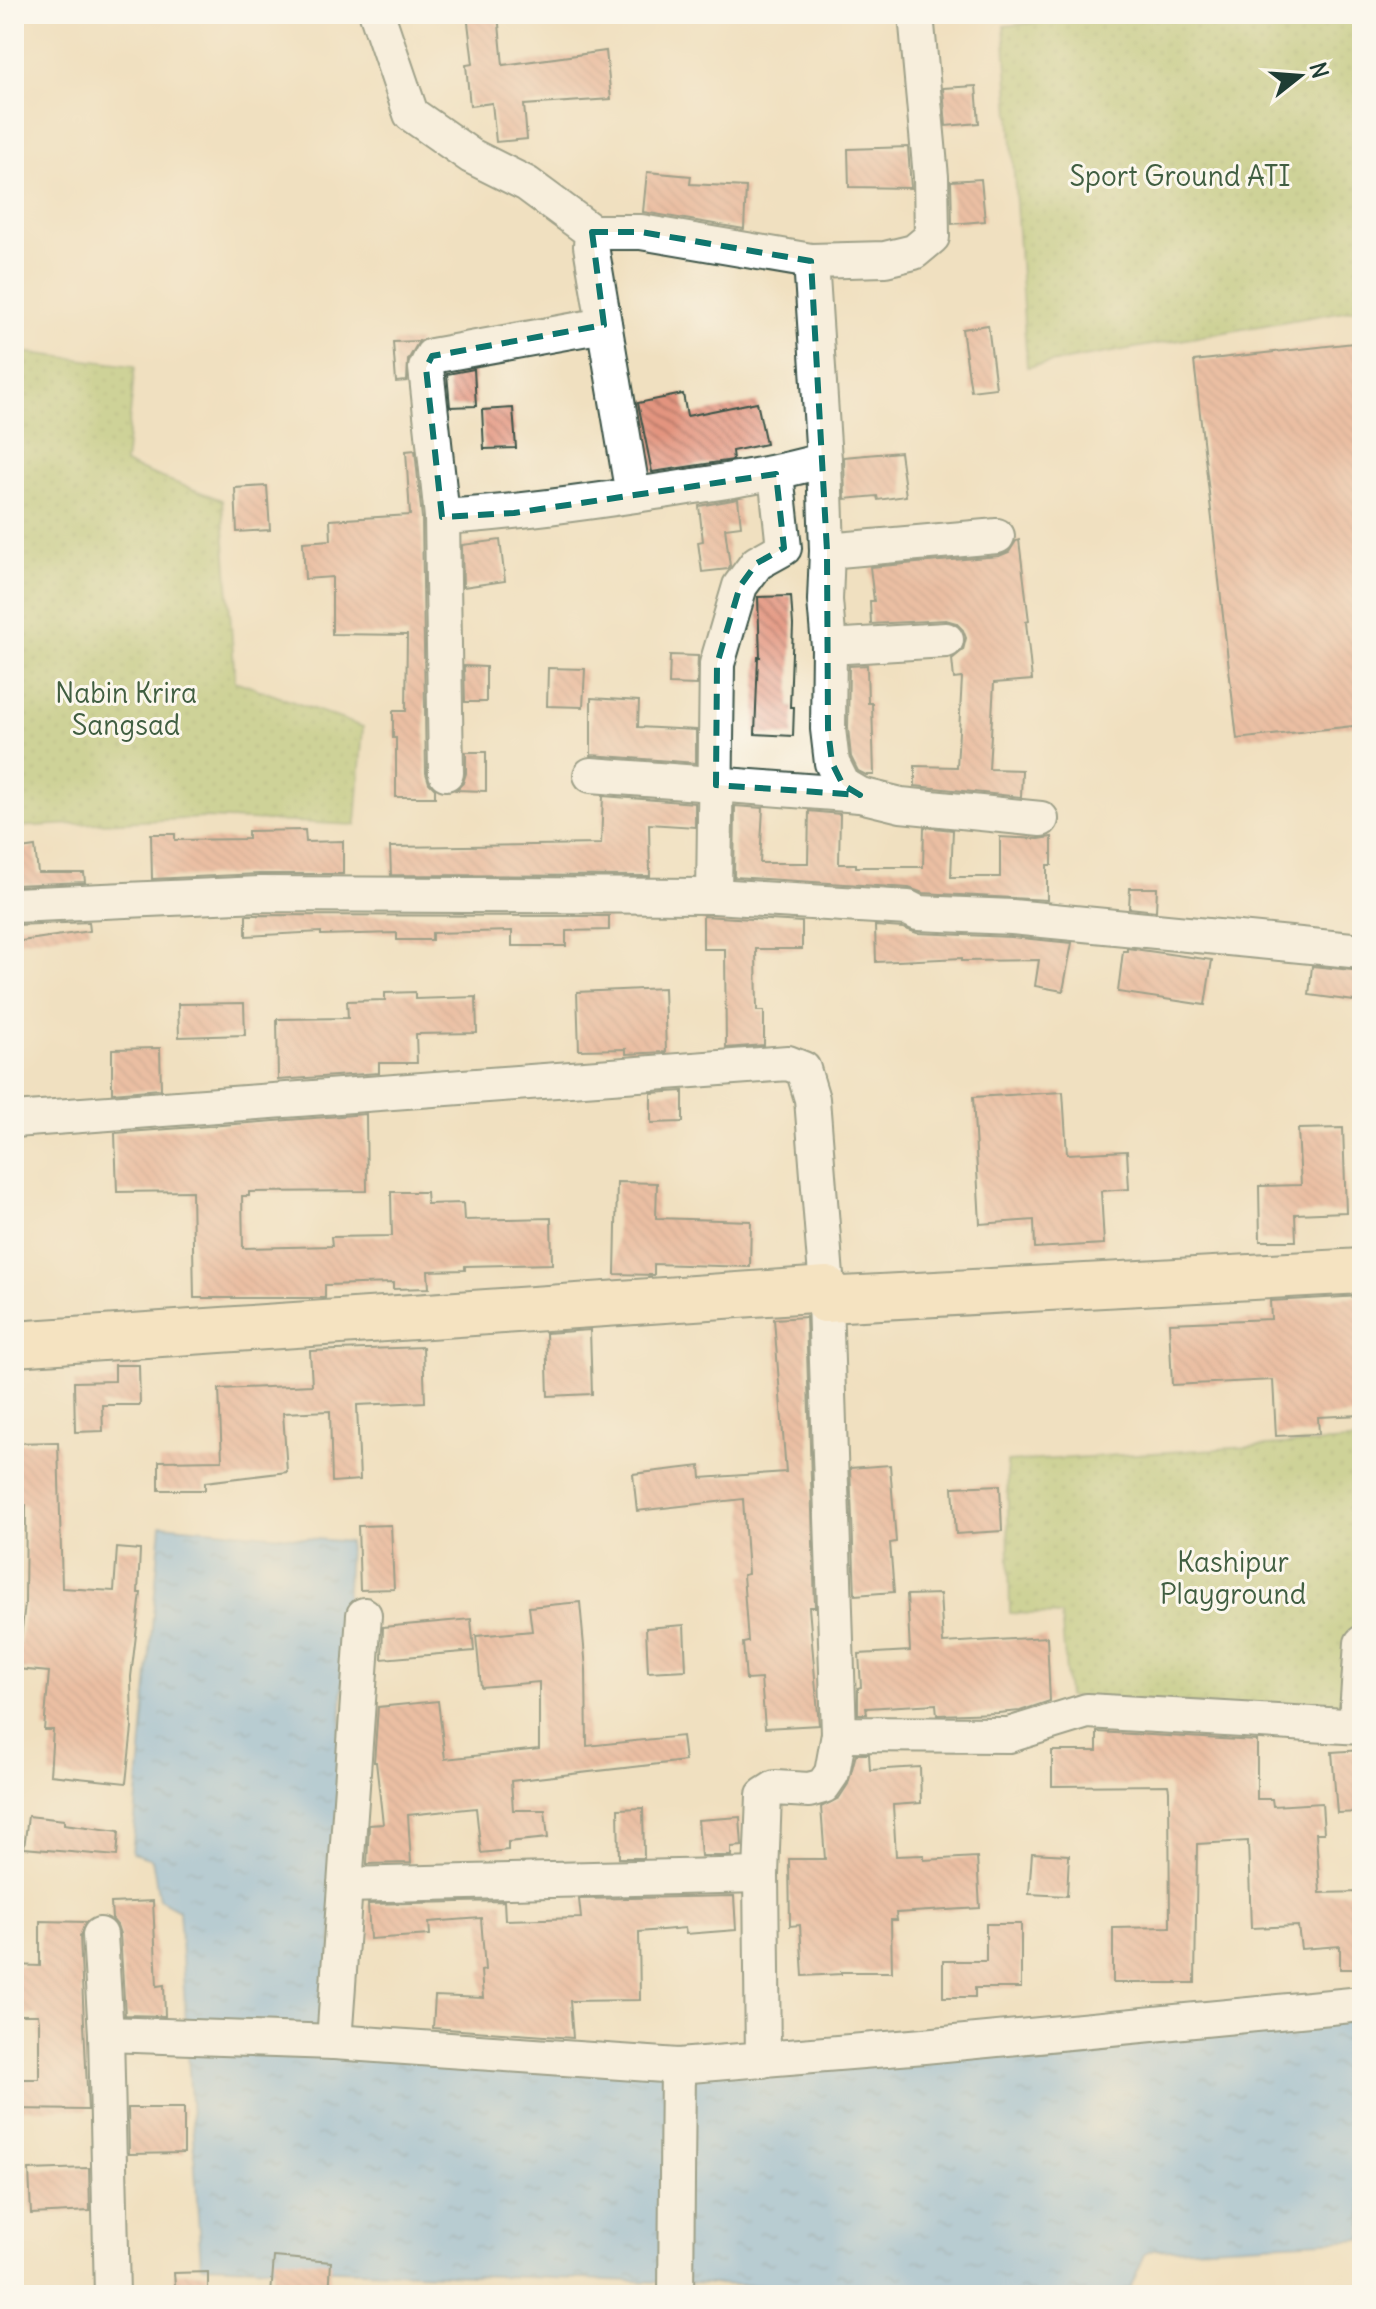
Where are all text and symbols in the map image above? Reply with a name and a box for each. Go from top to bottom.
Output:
north arrow [1260,36,1340,116]
text: N [1304,59,1335,82]
park label: Sport Ground ATI [1069,158,1291,194]
park label: Nabin Krira Sangsad [55,675,197,743]
park label: Kashipur Playground [1160,1544,1306,1612]

